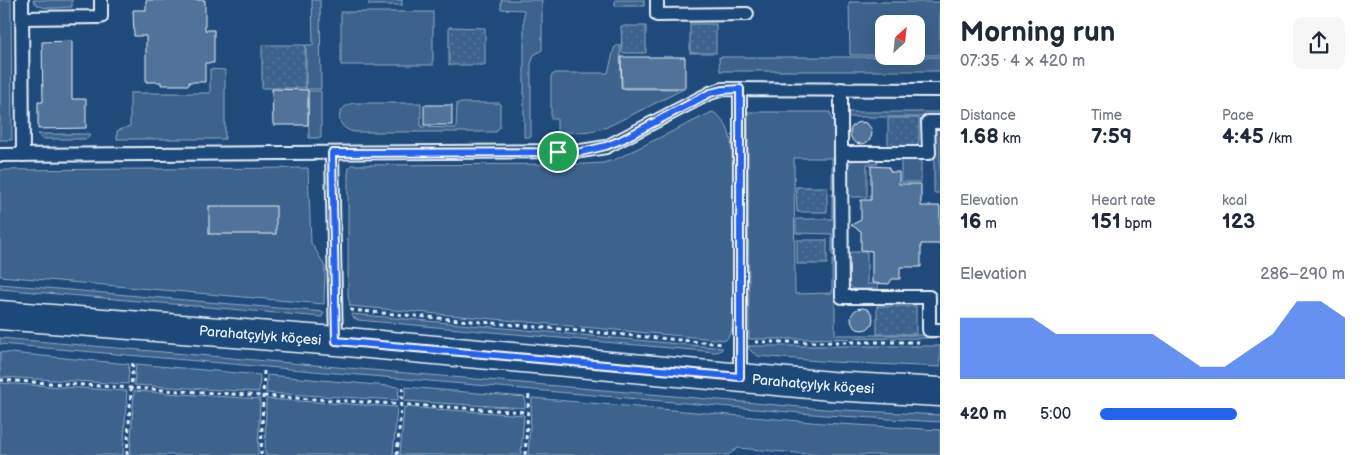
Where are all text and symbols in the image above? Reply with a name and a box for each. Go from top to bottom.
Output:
north arrow [875,15,925,65]
map controls [875,15,925,65]
text: Morning run [960,16,1115,49]
button: share [1293,17,1345,69]
text: 07:35 · 4 × 420 m [960,52,1085,71]
text: Distance [960,107,1016,124]
text: Time [1091,107,1122,124]
text: Pace [1222,107,1254,124]
text: 1.68 [960,124,999,149]
text: 7:59 [1091,124,1132,149]
text: 4:45 [1222,124,1264,149]
text: km [999,130,1021,147]
text: /km [1264,130,1292,147]
pin [537,131,579,173]
icon: arrive [544,138,572,166]
text: Elevation [960,192,1018,209]
text: Heart rate [1091,192,1156,209]
text: kcal [1222,192,1247,209]
text: 16 [960,209,982,234]
text: 151 [1091,209,1121,234]
text: 123 [1222,209,1255,234]
text: m [982,215,997,232]
text: bpm [1121,215,1152,232]
text: Elevation [960,265,1027,284]
text: 286–290 m [1260,265,1345,284]
street label: Parahatçylyk köçesi [198,322,322,348]
street label: Parahatçylyk köçesi [751,370,875,397]
text: 420 m [960,405,1007,424]
text: 5:00 [1040,405,1071,424]

